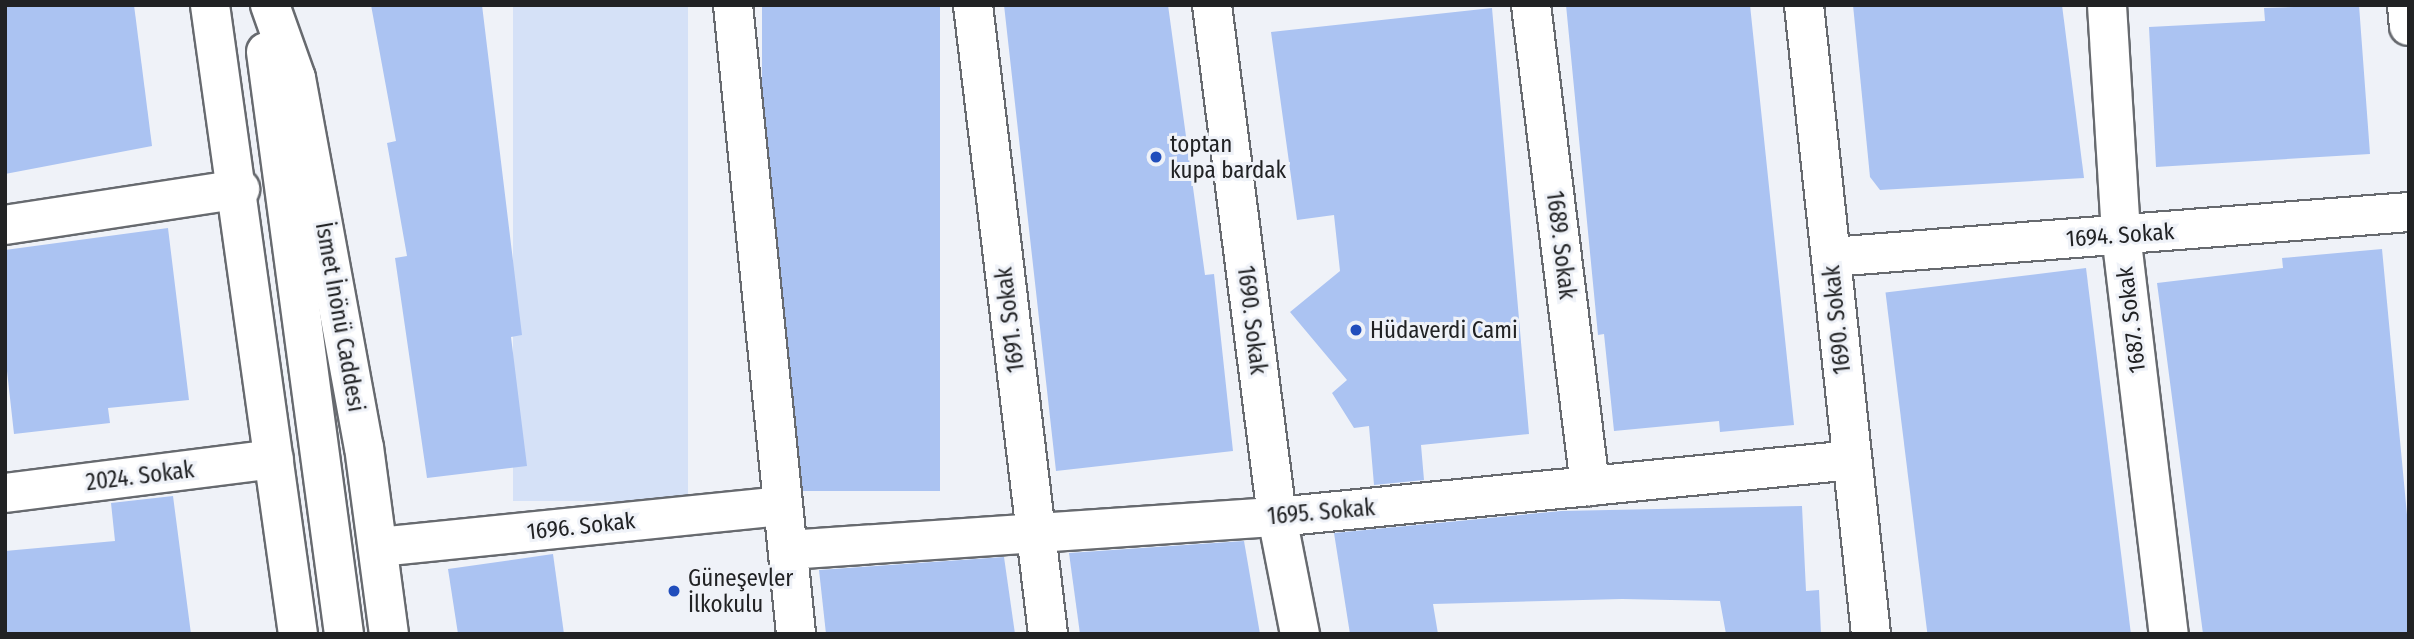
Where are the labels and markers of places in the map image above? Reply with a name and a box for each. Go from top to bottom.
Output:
place label: toptan kupa bardak [1170,130,1286,184]
marker: toptan kupa bardak [1148,149,1164,165]
place label: Hüdaverdi Cami [1370,316,1518,344]
marker: Hüdaverdi Cami [1348,322,1364,338]
place label: Güneşevler İlkokulu [688,564,793,618]
marker: Güneşevler İlkokulu [666,583,682,599]

